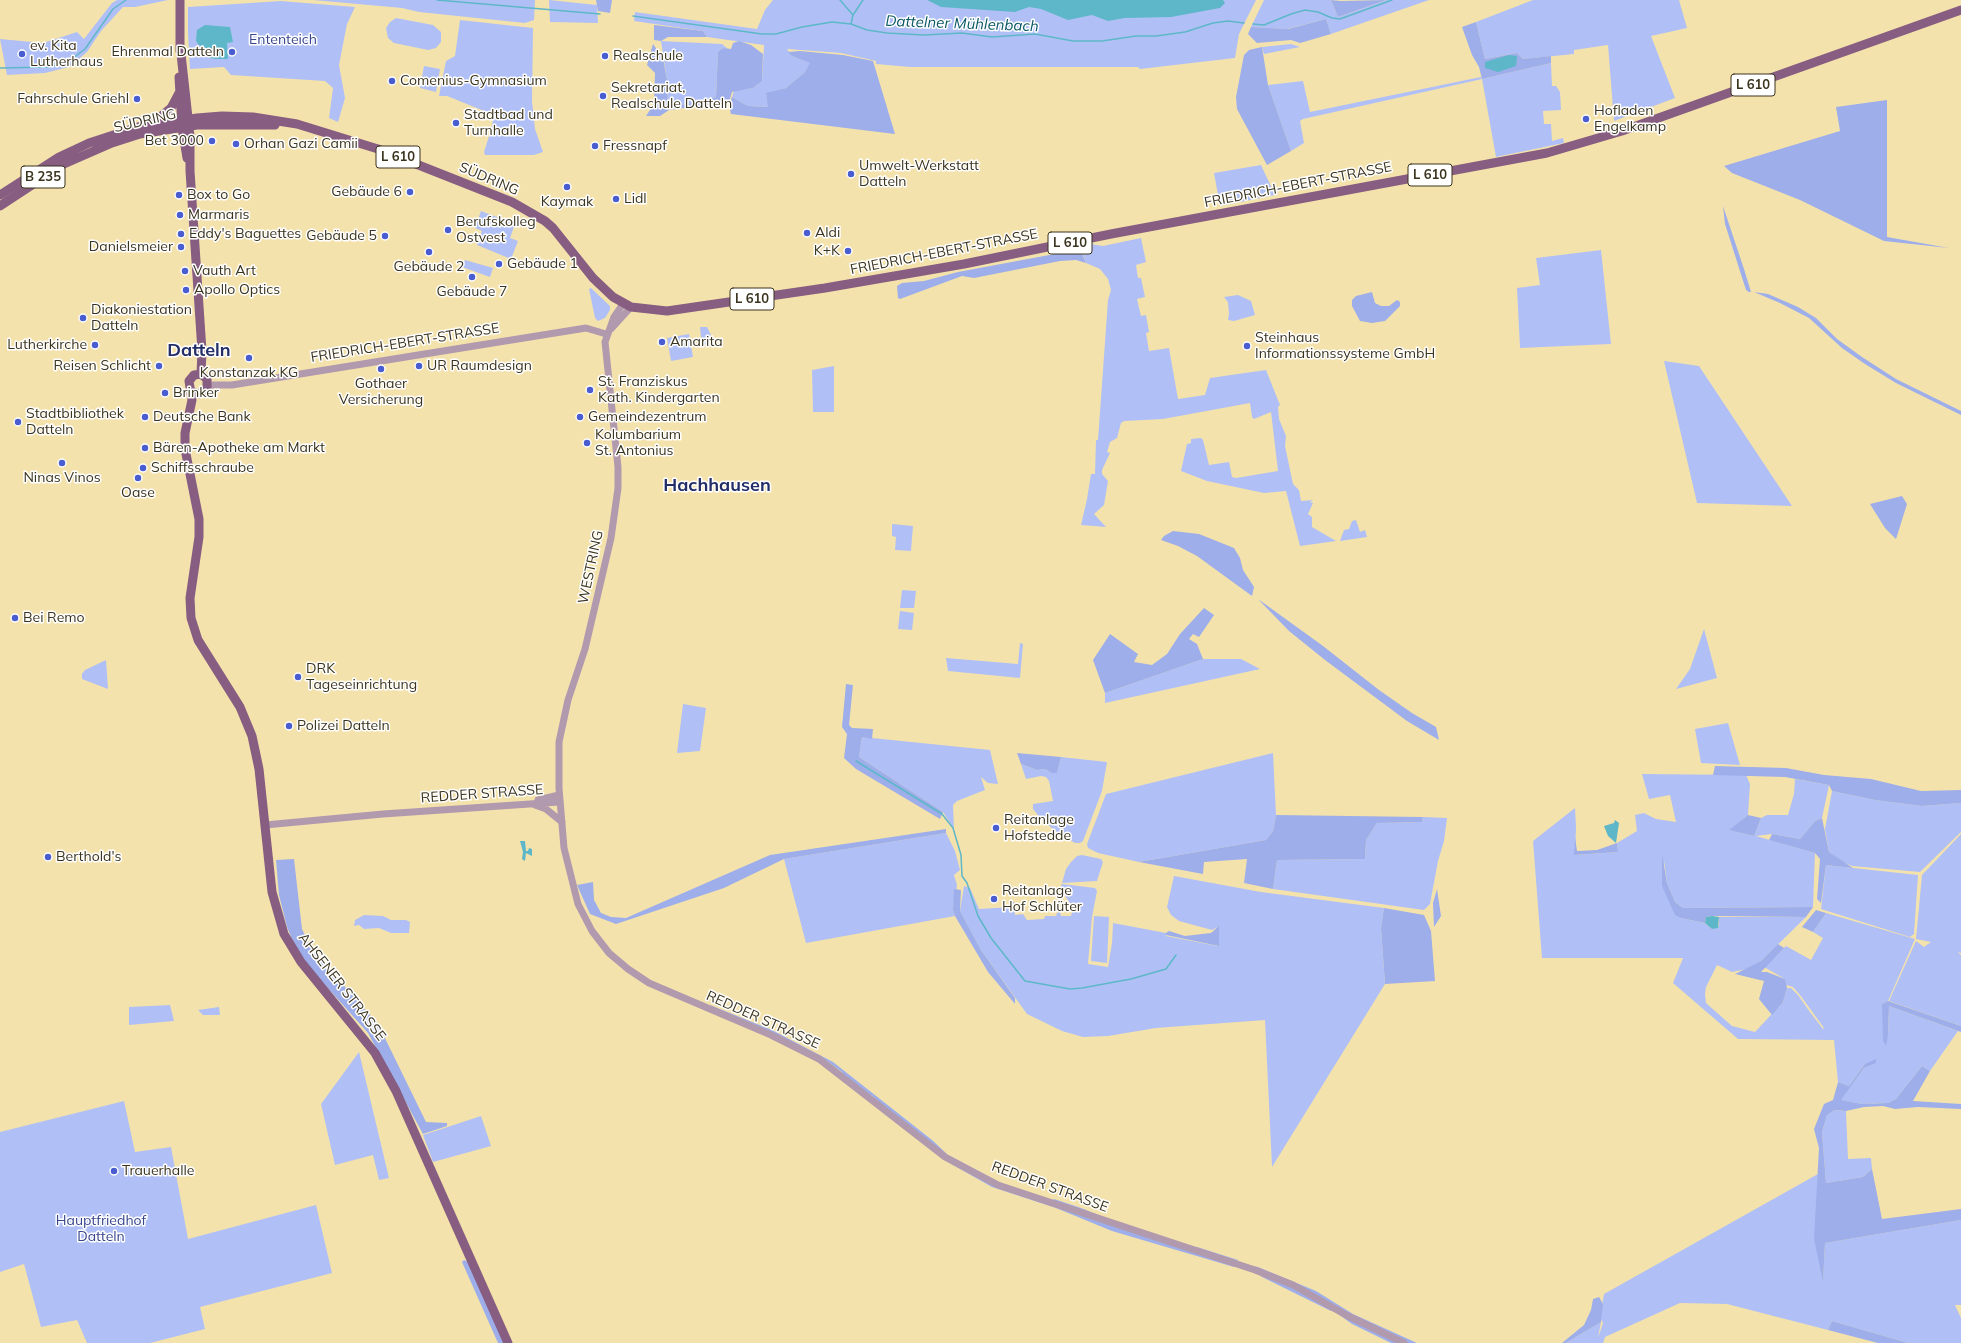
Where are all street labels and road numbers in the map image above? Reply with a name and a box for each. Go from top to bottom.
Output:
road number: L 610 [1731,74,1775,96]
street label: SÜDRING [112,106,178,136]
road number: L 610 [376,146,420,168]
street label: SÜDRING [457,159,521,199]
street label: FRIEDRICH-EBERT-STRASSE [1203,159,1393,211]
road number: L 610 [1408,164,1452,186]
road number: B 235 [21,166,65,188]
street label: FRIEDRICH-EBERT-STRASSE [849,226,1039,278]
road number: L 610 [1048,232,1092,254]
road number: L 610 [730,288,774,310]
street label: FRIEDRICH-EBERT-STRASSE [309,320,501,366]
street label: WESTRING [575,529,607,605]
street label: REDDER STRASSE [420,781,544,807]
street label: AHSENER STRASSE [295,930,389,1044]
street label: REDDER STRASSE [703,987,823,1053]
street label: REDDER STRASSE [989,1158,1111,1216]

